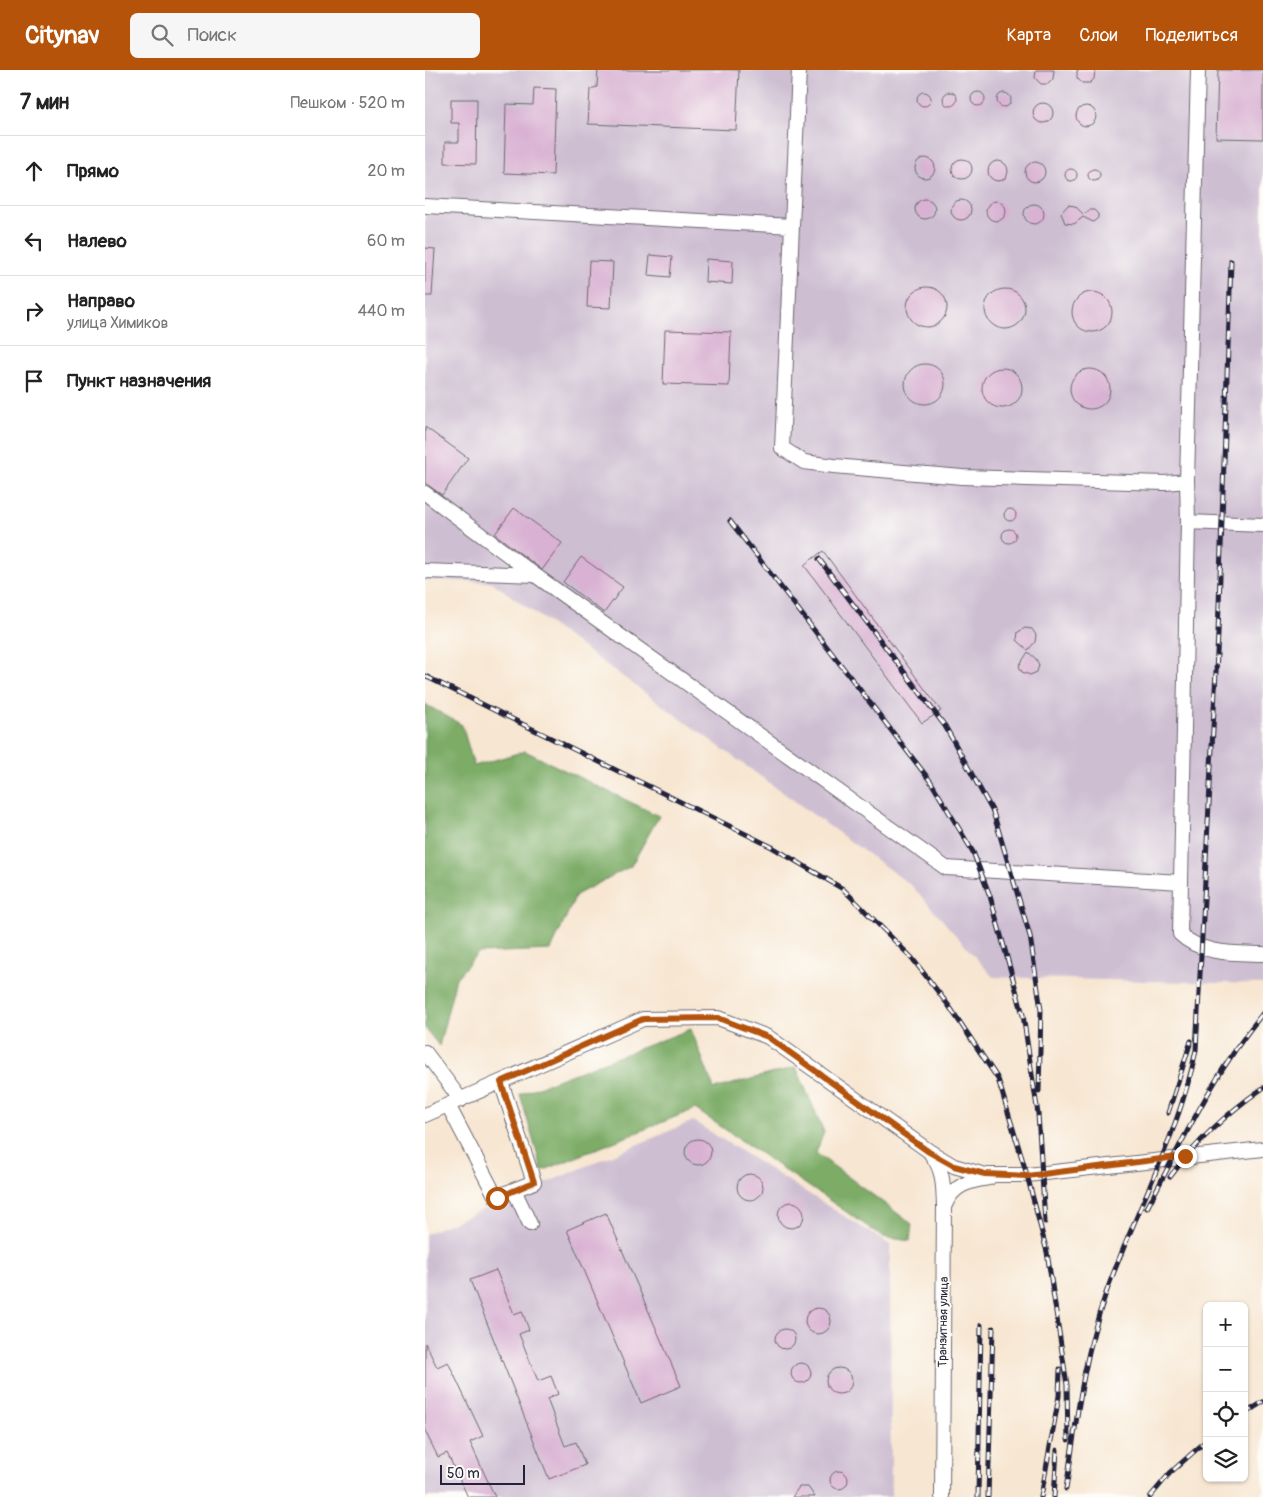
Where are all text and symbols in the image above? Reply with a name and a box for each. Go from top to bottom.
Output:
search box [130,13,480,58]
text: Citynav [25,21,100,50]
icon: search [148,21,176,49]
text: Поиск [188,23,237,47]
text: Карта [1007,24,1051,47]
text: Слои [1079,24,1117,47]
text: Поделиться [1145,24,1238,47]
text: 7 мин [20,89,69,116]
text: Пешком · 520 m [290,93,405,113]
icon: ahead [20,157,48,185]
text: Прямо [67,159,119,183]
text: 20 m [367,161,405,181]
icon: left [20,227,48,255]
text: Налево [67,229,127,253]
text: 60 m [367,231,405,251]
text: Направо [67,289,135,313]
icon: right [20,297,48,325]
text: 440 m [358,301,405,321]
text: улица Химиков [67,313,168,333]
icon: arrive [20,367,48,395]
text: Пункт назначения [67,369,211,393]
route end [1174,1145,1197,1168]
route start [486,1187,509,1210]
street label: Транзитная улица [935,1276,952,1367]
map controls [1203,1302,1248,1482]
button: + [1203,1302,1248,1347]
button: − [1203,1347,1248,1392]
button: locate [1203,1392,1248,1437]
button: layers [1203,1437,1248,1482]
scale bar [440,1462,525,1485]
text: 50 m [447,1465,480,1482]

